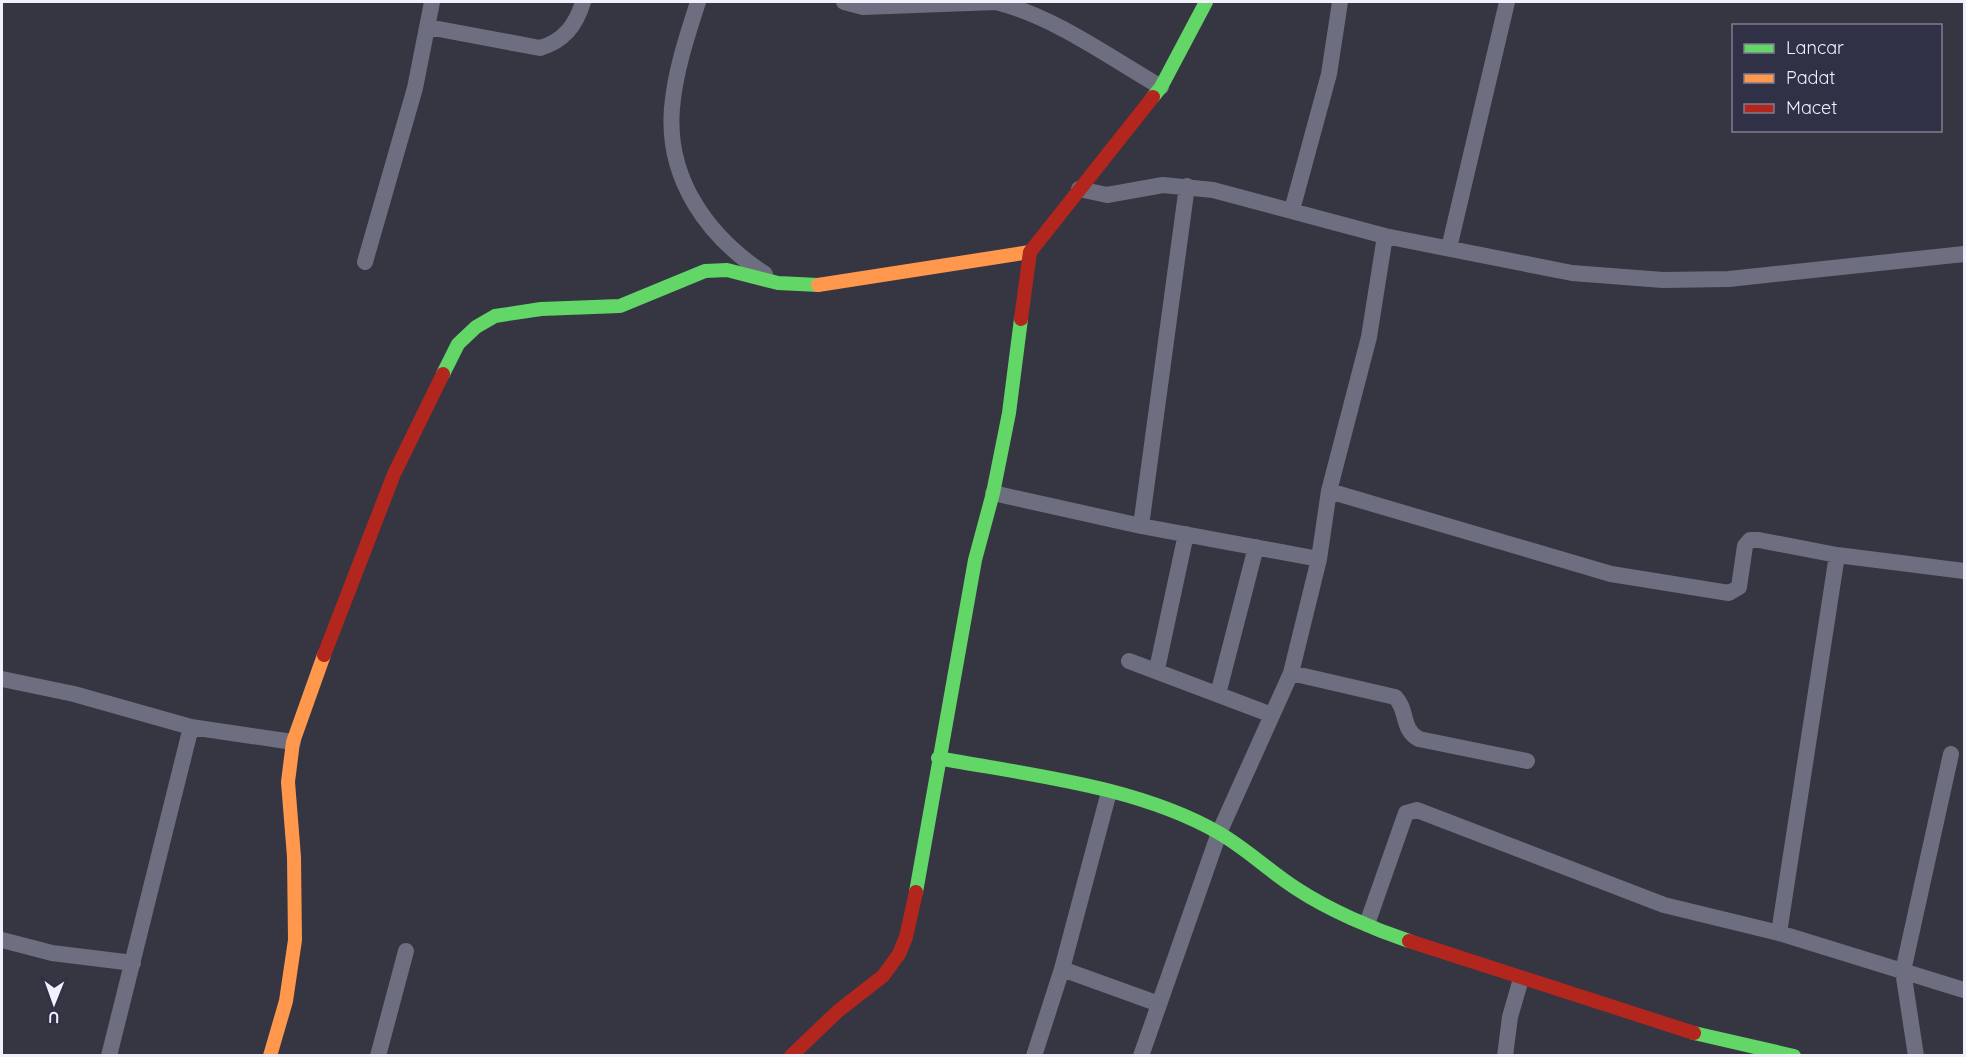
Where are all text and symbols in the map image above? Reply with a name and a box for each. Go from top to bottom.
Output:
legend [1732,24,1942,132]
text: Lancar [1786,36,1844,59]
text: Padat [1786,66,1835,89]
text: Macet [1786,96,1837,119]
north arrow [24,973,84,1033]
text: U [48,1008,60,1028]

